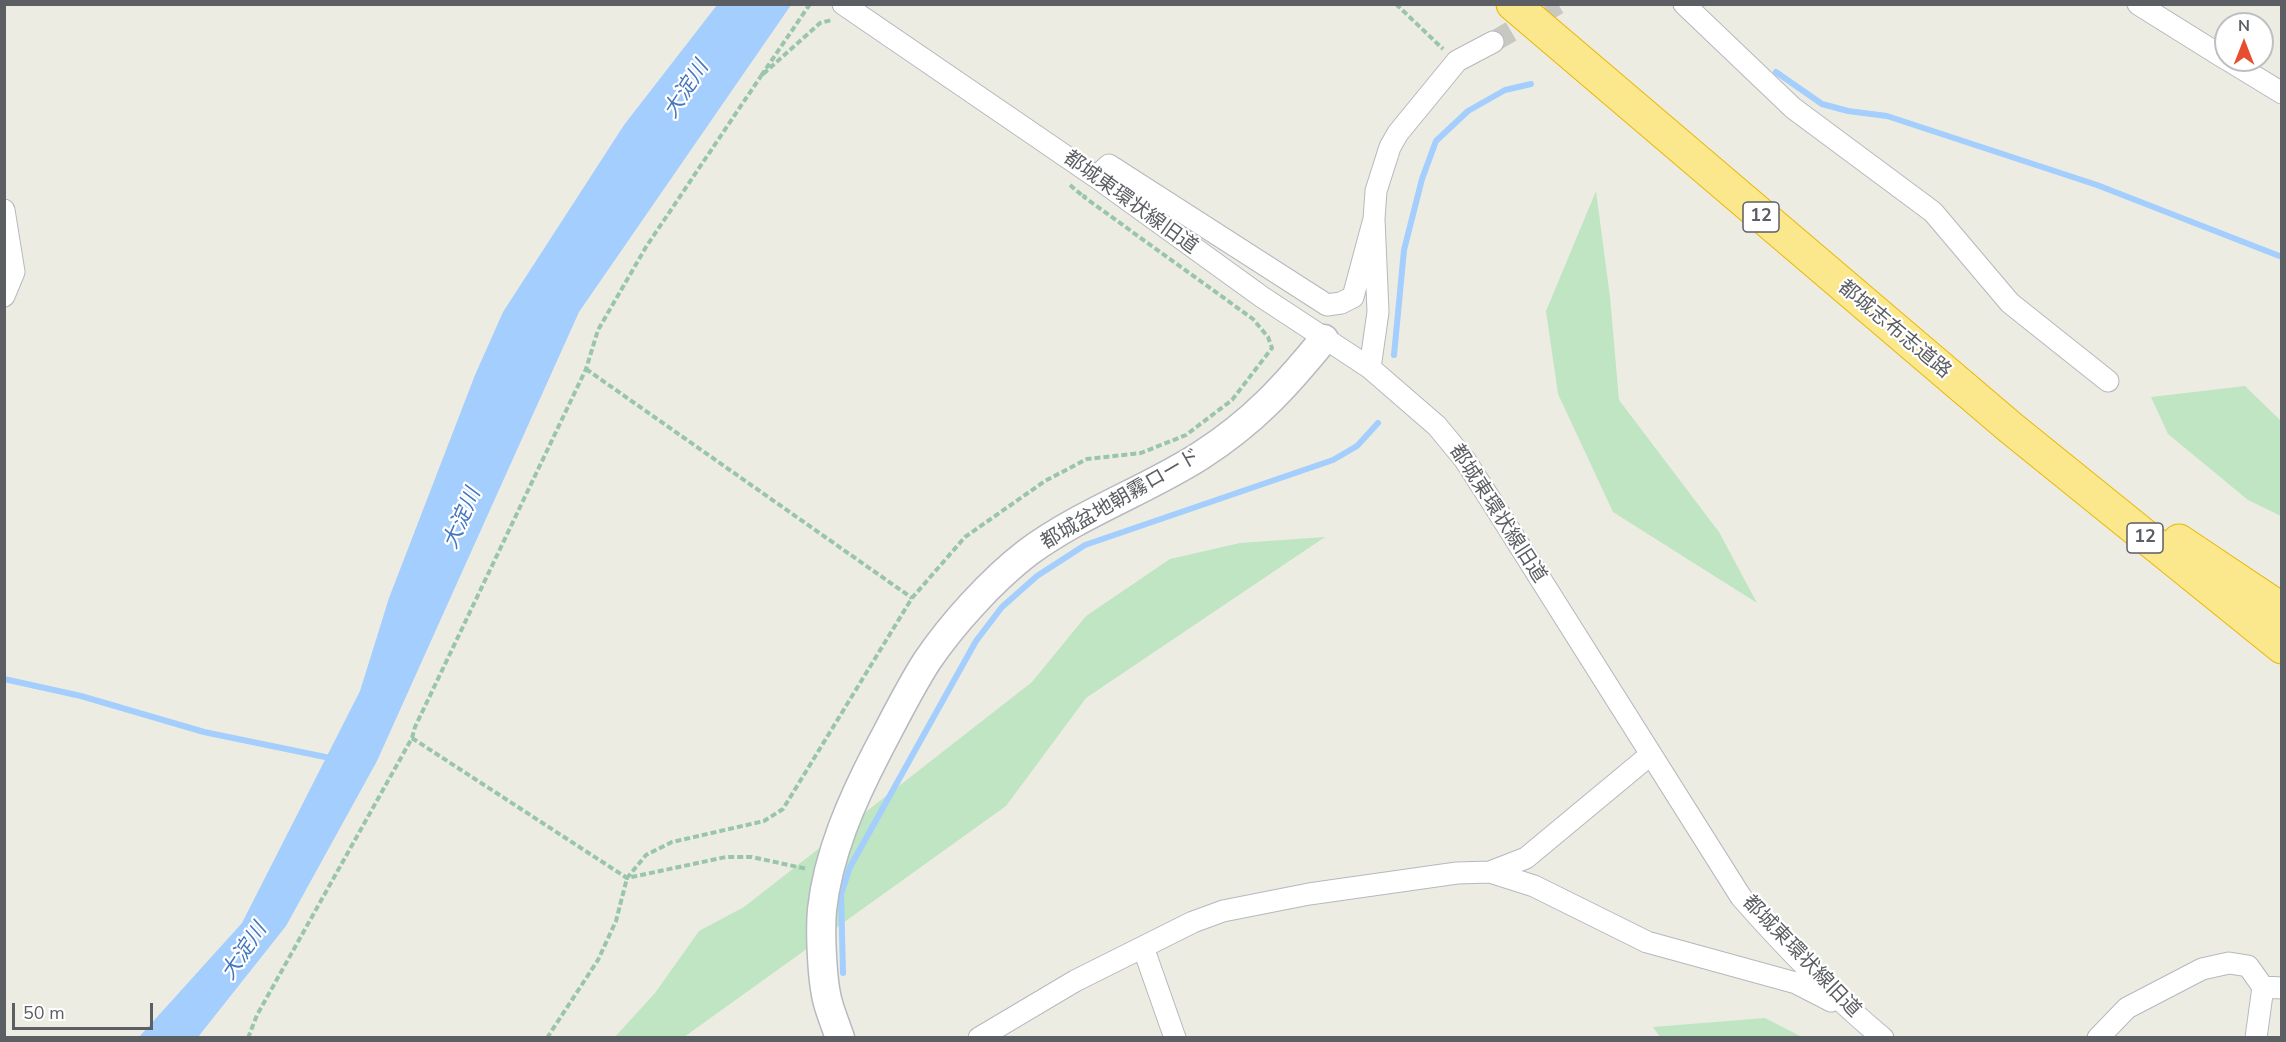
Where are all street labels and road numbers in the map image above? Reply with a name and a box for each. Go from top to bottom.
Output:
street label: 都城東環状線旧道 [1058,146,1202,260]
road number: 12 [1743,202,1779,232]
street label: 都城志布志道路 [1833,276,1955,384]
street label: 都城東環状線旧道 [1443,440,1551,588]
street label: 都城盆地朝霧ロード [1037,445,1205,555]
road number: 12 [2127,523,2163,553]
street label: 都城東環状線旧道 [1737,891,1865,1023]

